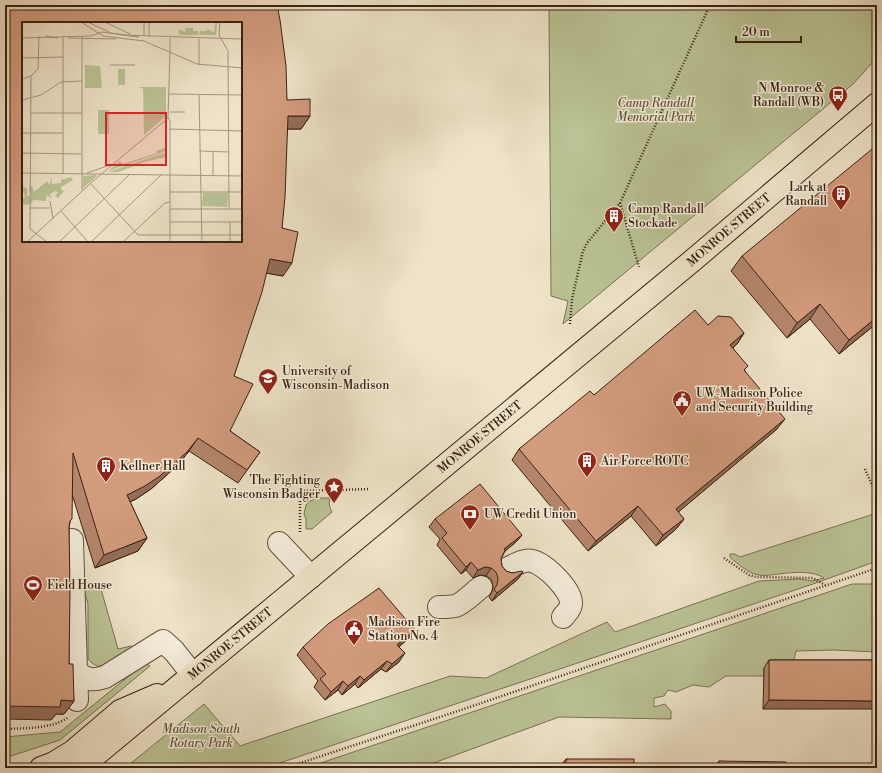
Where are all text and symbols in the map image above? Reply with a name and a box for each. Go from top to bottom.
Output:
scale bar [736,18,801,44]
inset map [22,22,242,242]
text: 20 m [742,25,770,40]
place label: N Monroe & Randall (WB) [753,81,824,110]
bus stop icon: N Monroe & Randall (WB) [827,84,849,112]
park label: Camp Randall Memorial Park [617,96,695,125]
place label: Lark at Randall [785,180,828,209]
building icon: Lark at Randall [830,183,852,211]
street label: MONROE STREET [684,190,775,270]
place label: Camp Randall Stockade [628,202,704,231]
building icon: Camp Randall Stockade [603,205,625,233]
place label: University of Wisconsin-Madison [281,364,389,393]
school or university icon: University of Wisconsin-Madison [257,367,279,395]
place label: UW-Madison Police and Security Building [696,386,814,415]
public building icon: UW-Madison Police and Security Building [671,389,693,417]
street label: MONROE STREET [435,398,526,477]
building icon: Air Force ROTC [576,450,598,478]
place label: Air Force ROTC [600,454,689,469]
building icon: Kellner Hall [95,455,117,483]
place label: Kellner Hall [120,459,186,474]
place label: The Fighting Wisconsin Badger [222,473,321,502]
place icon: The Fighting Wisconsin Badger [323,476,345,504]
bank icon: UW Credit Union [459,503,481,531]
place label: UW Credit Union [484,507,577,522]
sports icon: Field House [22,574,44,602]
place label: Field House [47,578,112,593]
street label: MONROE STREET [185,604,276,683]
place label: Madison Fire Station No. 4 [368,615,440,644]
public building icon: Madison Fire Station No. 4 [343,618,365,646]
park label: Madison South Rotary Park [162,722,240,751]

